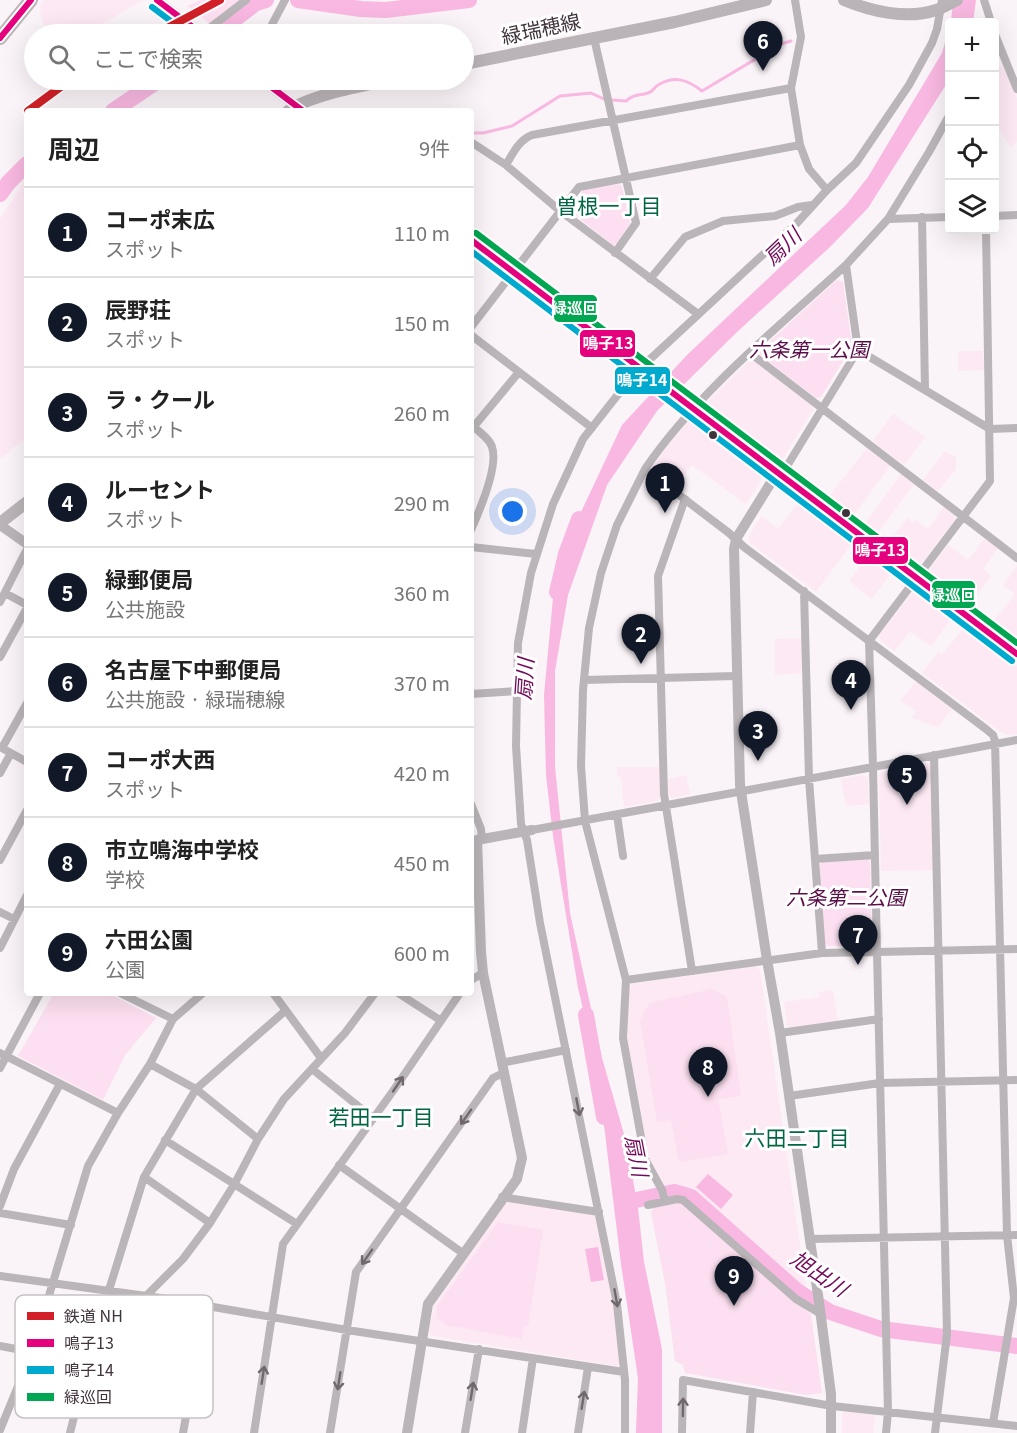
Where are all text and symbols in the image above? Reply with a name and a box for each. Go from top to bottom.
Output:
street label: 緑瑞穂線 [499,5,583,50]
map controls [945,18,999,234]
button: + [945,18,999,72]
pin: 6 [744,22,783,71]
search box [24,24,474,90]
icon: search [45,41,78,74]
text: ここで検索 [93,41,203,73]
button: − [945,72,999,126]
button: locate [945,126,999,180]
text: 周辺 [48,129,100,166]
text: 9件 [419,133,450,162]
button: layers [945,180,999,234]
district label: 曽根一丁目 [557,190,662,220]
text: コーポ末広 [105,202,215,234]
text: 1 [62,218,73,247]
text: 110 m [394,218,450,247]
water label: 扇川 [756,219,809,271]
text: スポット [105,234,185,263]
text: 辰野荘 [105,292,171,324]
line badge: 緑巡回 [553,294,598,323]
text: 緑巡回 [551,295,599,319]
text: 2 [62,308,73,337]
text: 150 m [394,308,450,337]
text: スポット [105,324,185,353]
line badge: 鳴子13 [579,329,636,358]
text: 鳴子13 [583,330,633,354]
park label: 六条第一公園 [749,334,872,363]
line badge: 鳴子14 [614,366,671,395]
text: 鳴子14 [617,367,667,391]
text: ラ・クール [105,382,215,414]
text: 3 [62,398,73,427]
text: 260 m [394,398,450,427]
text: スポット [105,414,185,443]
unlabelled marker [707,429,719,441]
pin: 1 [646,464,684,513]
text: ルーセント [105,472,215,504]
text: 4 [62,488,73,517]
text: 290 m [394,488,450,517]
your location [498,497,527,526]
text: スポット [105,504,185,533]
unlabelled marker [840,507,852,519]
line badge: 鳴子13 [852,536,909,565]
text: 鳴子13 [855,537,905,561]
text: 緑郵便局 [105,562,193,594]
text: 5 [62,578,73,607]
text: 360 m [394,578,450,607]
line badge: 緑巡回 [931,580,976,609]
text: 緑巡回 [929,582,977,606]
text: 公共施設 [105,594,185,623]
pin: 2 [622,614,660,664]
text: 名古屋下中郵便局 [105,652,281,684]
water label: 扇川 [507,655,540,701]
pin: 4 [832,660,870,710]
text: 6 [62,668,73,697]
text: 370 m [394,668,450,697]
text: 公共施設 · 緑瑞穂線 [105,684,285,713]
pin: 3 [738,712,777,761]
text: コーポ大西 [105,742,215,774]
pin: 5 [888,756,926,805]
text: 7 [62,758,73,787]
text: 420 m [394,758,450,787]
text: スポット [105,774,185,803]
text: 市立鳴海中学校 [105,832,259,864]
text: 8 [62,848,73,877]
text: 450 m [394,848,450,877]
text: 学校 [105,864,145,893]
park label: 六条第二公園 [786,882,909,911]
pin: 7 [838,916,878,965]
text: 六田公園 [105,922,193,954]
text: 9 [62,938,73,967]
text: 600 m [394,938,450,967]
text: 公園 [105,954,145,983]
pin: 8 [688,1048,728,1097]
one-way arrow [392,1076,404,1093]
one-way arrow [573,1097,584,1116]
district label: 若田一丁目 [329,1101,434,1131]
one-way arrow [460,1108,472,1124]
district label: 六田二丁目 [745,1122,850,1152]
water label: 扇川 [619,1132,657,1181]
water label: 旭出川 [786,1242,856,1304]
one-way arrow [361,1249,373,1265]
pin: 9 [714,1256,754,1306]
one-way arrow [611,1288,622,1308]
legend [15,1295,213,1418]
text: 鉄道 NH [64,1303,123,1327]
text: 鳴子13 [64,1330,114,1354]
text: 鳴子14 [64,1357,114,1381]
one-way arrow [258,1366,269,1386]
one-way arrow [333,1371,344,1391]
one-way arrow [467,1382,478,1402]
text: 緑巡回 [64,1384,112,1408]
one-way arrow [577,1391,588,1410]
one-way arrow [677,1397,689,1417]

